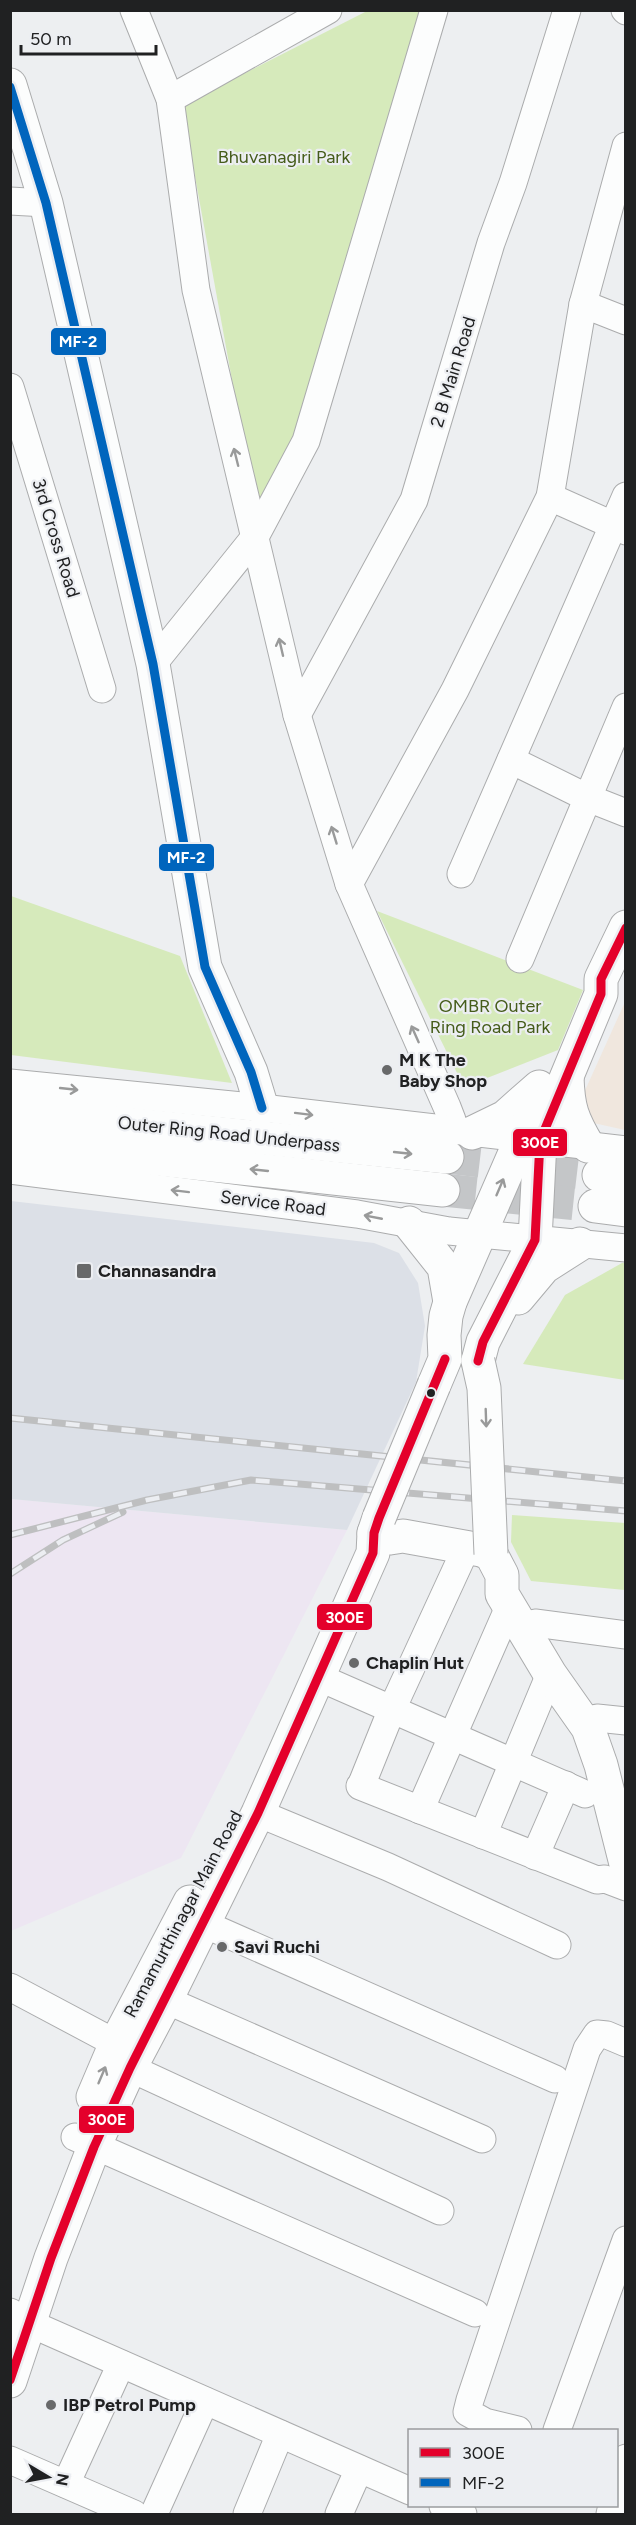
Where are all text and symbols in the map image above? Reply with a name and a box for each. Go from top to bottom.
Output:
scale bar [21,18,156,56]
text: 50 m [30,28,72,50]
park label: Bhuvanagiri Park [218,146,350,168]
street label: 2 B Main Road [426,314,480,430]
line badge: MF-2 [50,327,107,356]
text: MF-2 [59,332,97,351]
one-way arrow [230,448,241,468]
street label: 3rd Cross Road [27,476,85,600]
one-way arrow [275,638,287,657]
one-way arrow [328,826,339,845]
line badge: MF-2 [158,843,215,872]
text: MF-2 [167,848,205,867]
park label: OMBR Outer Ring Road Park [430,995,551,1038]
one-way arrow [409,1026,420,1044]
place label: M K The Baby Shop [399,1049,487,1092]
marker: M K The Baby Shop [380,1063,394,1077]
one-way arrow [58,1084,78,1095]
one-way arrow [294,1108,314,1119]
street label: Outer Ring Road Underpass [117,1111,341,1157]
line badge: 300E [512,1128,568,1157]
text: 300E [520,1133,560,1152]
one-way arrow [392,1147,412,1158]
one-way arrow [250,1164,270,1175]
one-way arrow [495,1178,506,1196]
one-way arrow [170,1186,190,1197]
street label: Service Road [219,1186,327,1220]
one-way arrow [364,1211,383,1222]
place label: Channasandra [98,1260,216,1282]
marker: Channasandra [75,1262,93,1280]
unlabelled marker [425,1387,437,1399]
one-way arrow [480,1408,491,1428]
line badge: 300E [316,1603,373,1631]
text: 300E [325,1608,365,1627]
place label: Chaplin Hut [366,1652,464,1674]
marker: Chaplin Hut [347,1656,361,1670]
street label: Ramamurthinagar Main Road [119,1807,247,2021]
place label: Savi Ruchi [234,1936,320,1958]
marker: Savi Ruchi [215,1940,229,1954]
one-way arrow [97,2066,108,2085]
line badge: 300E [78,2105,135,2134]
text: 300E [87,2110,127,2129]
place label: IBP Petrol Pump [63,2394,196,2416]
marker: IBP Petrol Pump [44,2398,58,2412]
legend [408,2429,618,2507]
text: 300E [462,2442,506,2464]
north arrow [18,2447,78,2507]
text: N [52,2472,73,2487]
text: MF-2 [462,2472,505,2494]

